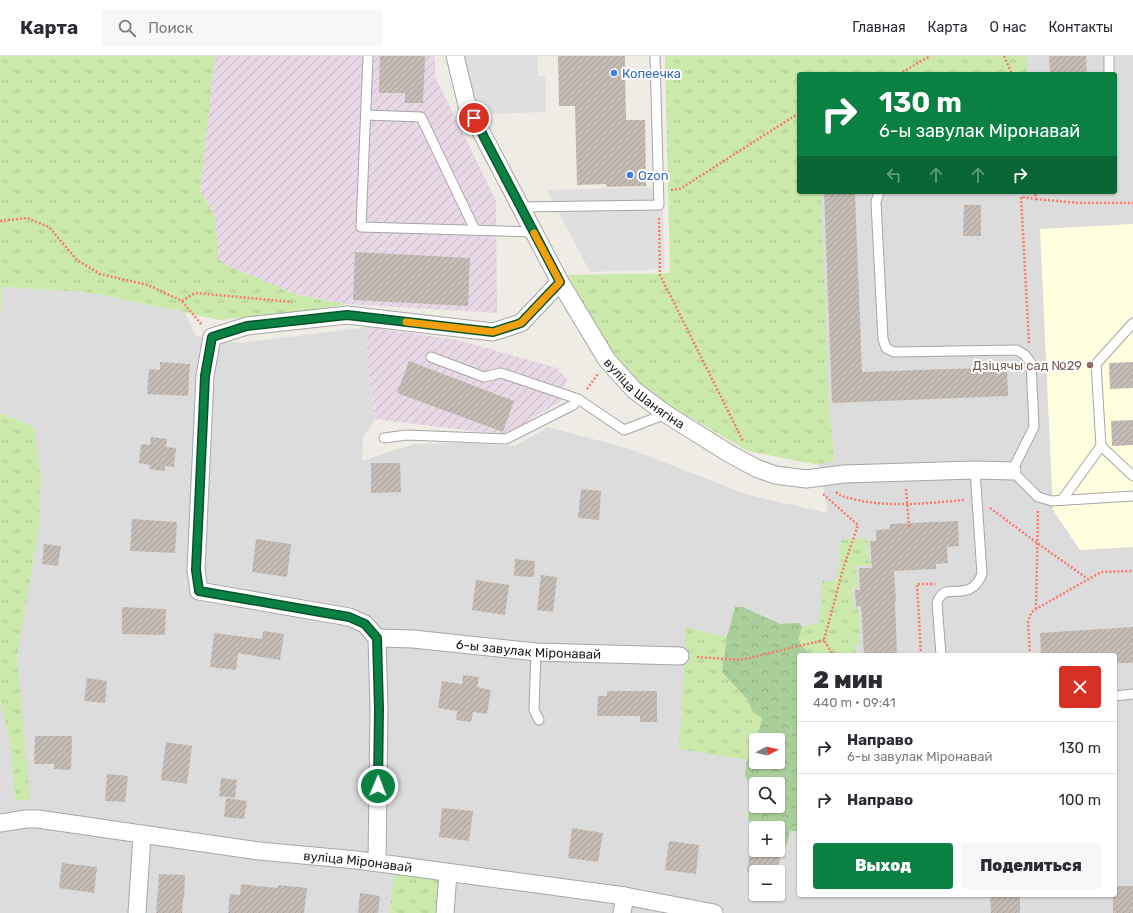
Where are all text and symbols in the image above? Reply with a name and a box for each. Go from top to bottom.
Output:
search box [102,10,382,46]
text: Карта [20,16,78,39]
icon: search [116,17,138,39]
text: Поиск [148,19,193,37]
text: Главная [852,19,906,36]
text: Карта [928,19,968,36]
text: О нас [990,19,1026,36]
text: Контакты [1048,19,1113,36]
place label: Копеечка [622,66,681,81]
marker: Копеечка [609,68,619,78]
text: 130 m [879,86,962,119]
icon: right [813,88,865,140]
pin [457,101,491,135]
icon: arrive [463,107,485,129]
text: 6-ы завулак Міронавай [879,120,1080,142]
icon: left [883,164,905,186]
icon: ahead [925,164,947,186]
icon: ahead [967,164,989,186]
icon: right [1009,164,1031,186]
place label: Ozon [638,168,669,183]
marker: Ozon [625,170,635,180]
street label: вуліца Шанягіна [601,355,688,432]
place label: Дзіцячы сад №29 [973,358,1082,373]
marker: Дзіцячы сад №29 [1085,360,1095,370]
street label: 6-ы завулак Міронавай [455,636,601,661]
text: 2 мин [813,666,883,694]
button: close [1059,666,1101,708]
text: 440 m · 09:41 [813,695,895,710]
text: Направо [847,731,913,749]
north arrow [749,733,785,769]
map controls [749,733,785,901]
icon: right [813,737,835,759]
text: 130 m [1059,739,1101,757]
text: 6-ы завулак Міронавай [847,749,992,764]
position arrow [357,765,399,807]
button: search [749,777,785,813]
icon: right [813,789,835,811]
text: Направо [847,791,913,809]
text: 100 m [1059,791,1101,809]
button: + [749,821,785,857]
button: Выход [813,843,953,889]
button: Поделиться [961,843,1101,889]
street label: вуліца Міронавай [303,848,413,875]
button: − [749,865,785,901]

